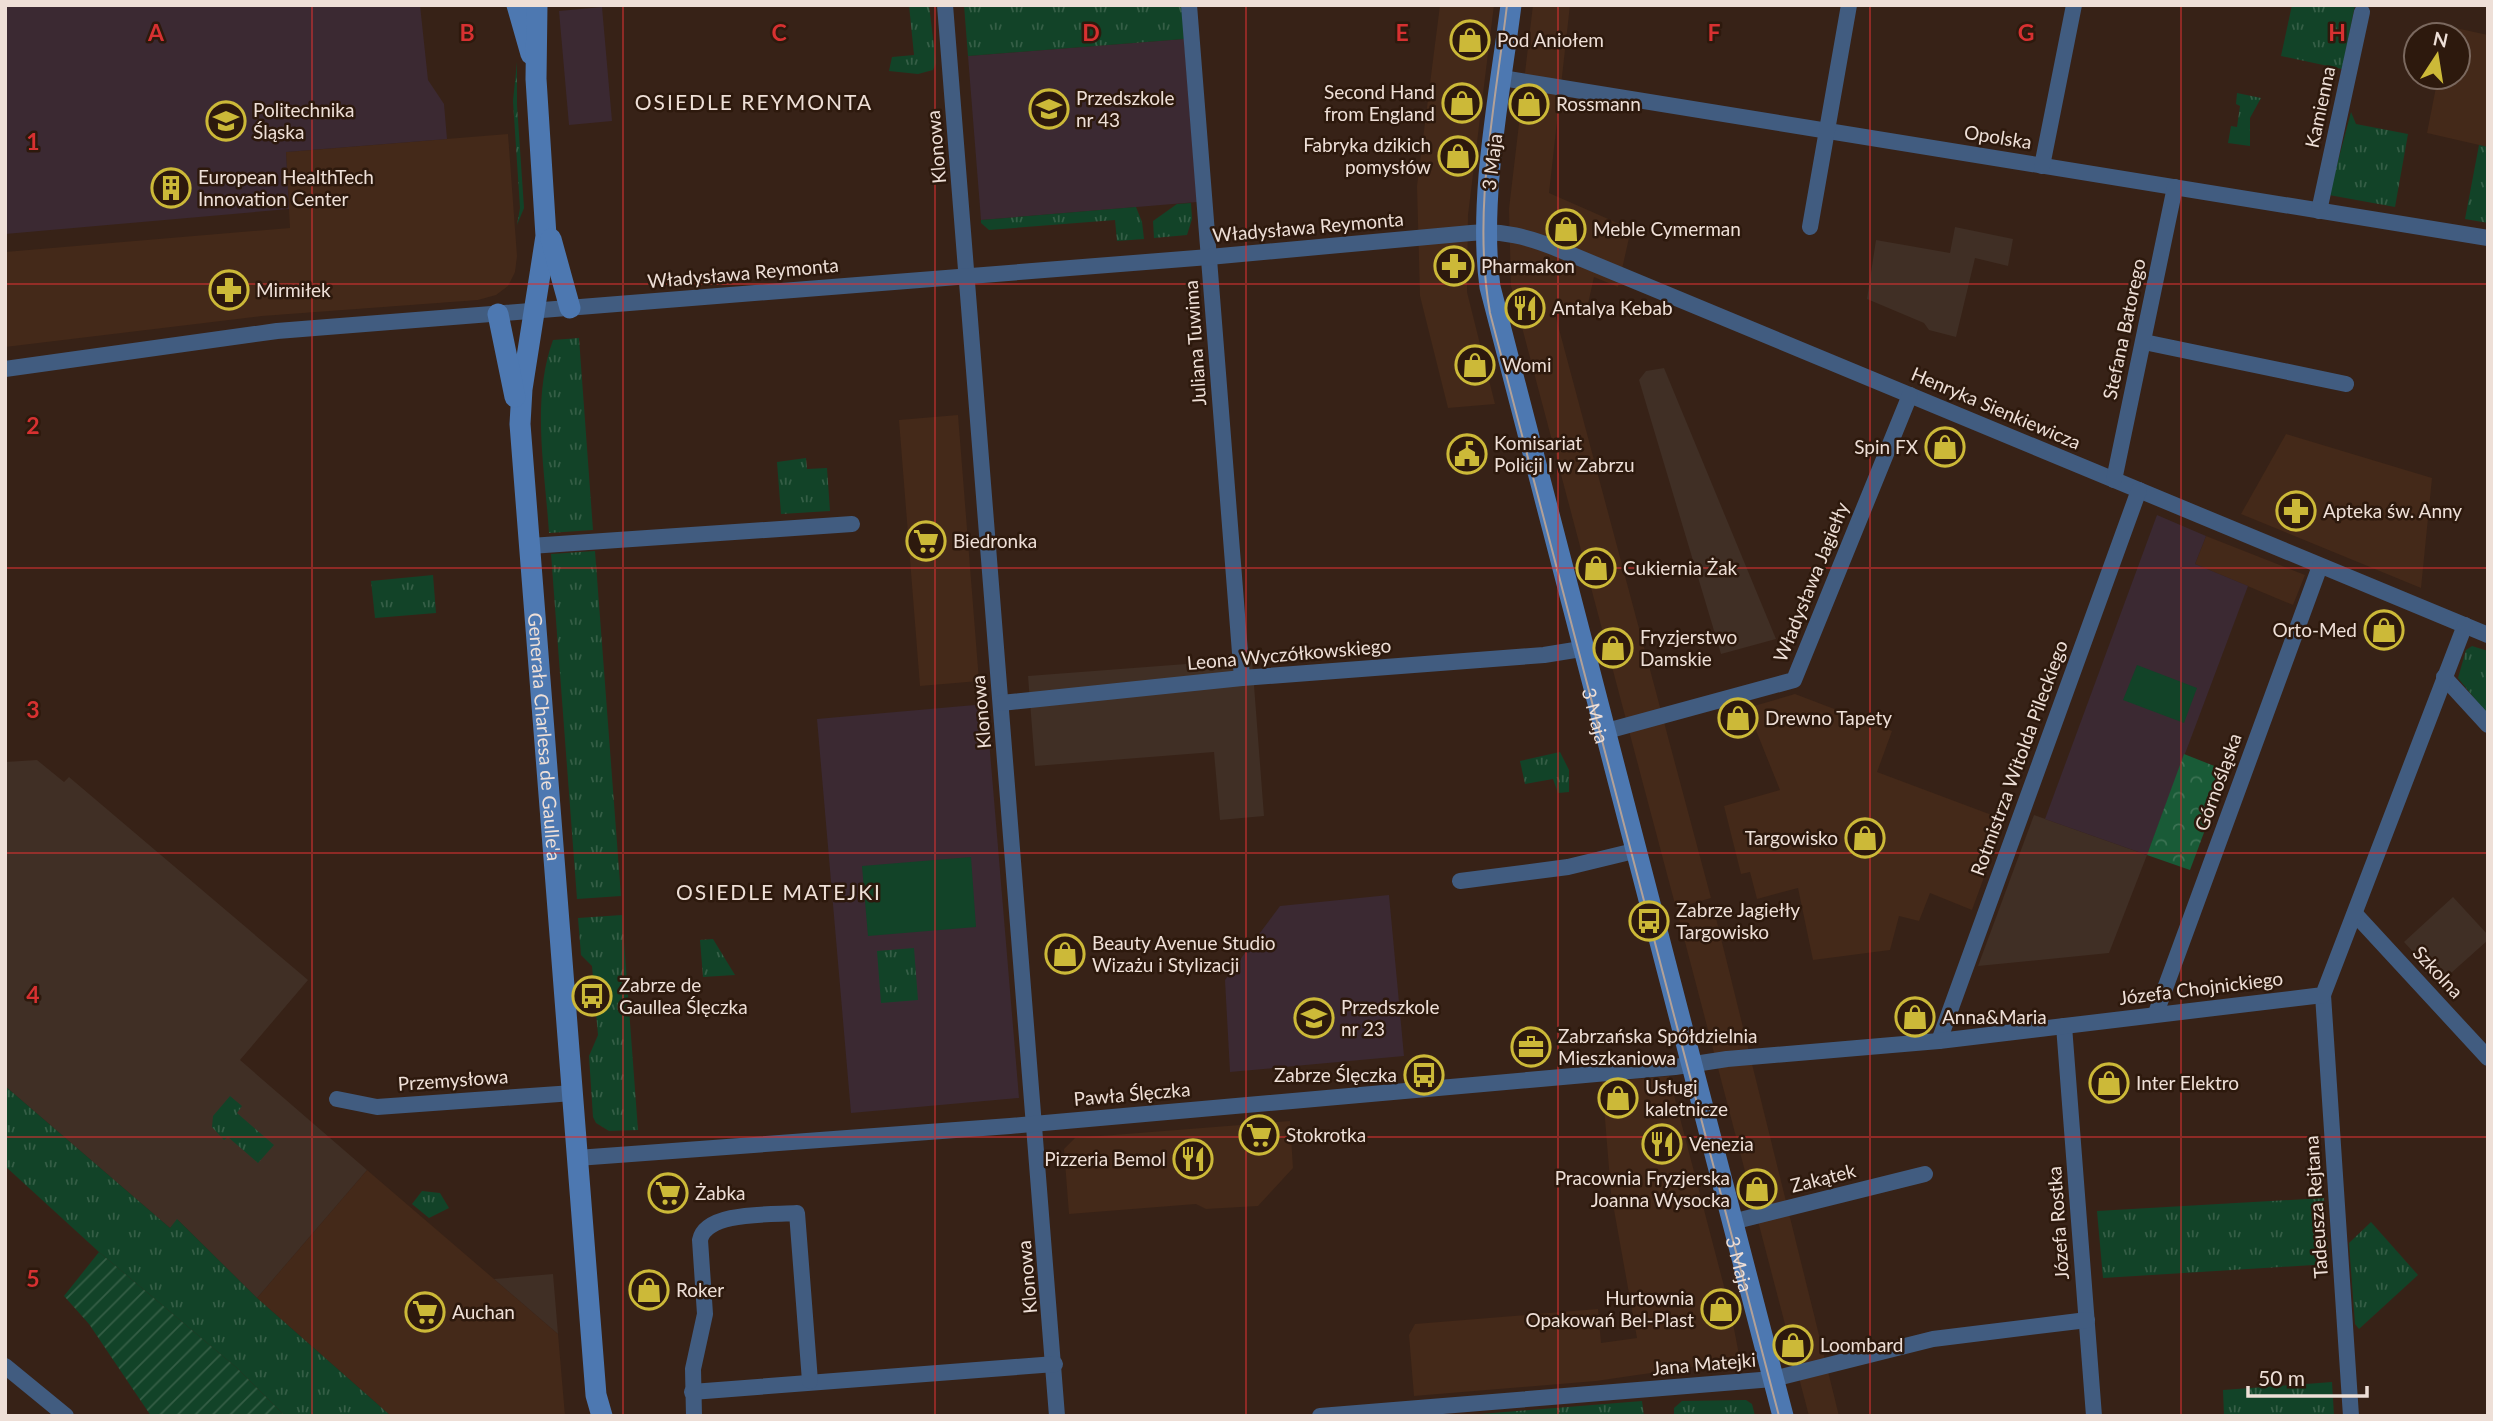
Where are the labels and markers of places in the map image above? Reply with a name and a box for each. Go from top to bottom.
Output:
shop icon: Pod Aniołem [1449,19,1491,61]
place label: Pod Aniołem [1497,28,1604,51]
place label: Second Hand from England [1324,80,1435,125]
shop icon: Second Hand from England [1441,82,1483,124]
shop icon: Rossmann [1508,83,1550,125]
place label: Przedszkole nr 43 [1076,86,1174,131]
school or university icon: Przedszkole nr 43 [1028,88,1070,130]
place label: Rossmann [1556,92,1641,115]
place label: Politechnika Śląska [253,98,354,143]
school or university icon: Politechnika Śląska [205,100,247,142]
place label: Fabryka dzikich pomysłów [1303,133,1431,178]
shop icon: Fabryka dzikich pomysłów [1437,135,1479,177]
place label: European HealthTech Innovation Center [198,165,374,210]
building icon: European HealthTech Innovation Center [150,167,192,209]
shop icon: Meble Cymerman [1545,208,1587,250]
place label: Meble Cymerman [1593,217,1741,240]
pharmacy icon: Pharmakon [1433,245,1475,287]
place label: Pharmakon [1481,254,1575,277]
pharmacy icon: Mirmiłek [208,269,250,311]
place label: Mirmiłek [256,278,331,301]
restaurant icon: Antalya Kebab [1504,287,1546,329]
place label: Antalya Kebab [1552,296,1673,319]
shop icon: Womi [1454,344,1496,386]
place label: Womi [1502,353,1552,376]
shop icon: Spin FX [1924,426,1966,468]
place label: Komisariat Policji I w Zabrzu [1494,431,1635,476]
public building icon: Komisariat Policji I w Zabrzu [1446,433,1488,475]
place label: Spin FX [1854,435,1919,458]
pharmacy icon: Apteka św. Anny [2275,490,2317,532]
place label: Apteka św. Anny [2323,499,2462,522]
supermarket icon: Biedronka [905,520,947,562]
place label: Biedronka [953,529,1037,552]
shop icon: Cukiernia Żak [1575,547,1617,589]
place label: Cukiernia Żak [1623,556,1738,579]
shop icon: Orto-Med [2363,609,2405,651]
place label: Orto-Med [2272,618,2357,641]
place label: Fryzjerstwo Damskie [1640,625,1737,670]
shop icon: Fryzjerstwo Damskie [1592,627,1634,669]
shop icon: Drewno Tapety [1717,697,1759,739]
place label: Drewno Tapety [1765,706,1892,729]
shop icon: Targowisko [1844,817,1886,859]
place label: Targowisko [1745,826,1838,849]
place label: Zabrze Jagiełły Targowisko [1676,898,1800,943]
bus stop icon: Zabrze Jagiełły Targowisko [1628,900,1670,942]
place label: Beauty Avenue Studio Wizażu i Stylizacji [1092,931,1276,976]
shop icon: Beauty Avenue Studio Wizażu i Stylizacji [1044,933,1086,975]
place label: Zabrze de Gaullea Ślęczka [619,973,748,1018]
bus stop icon: Zabrze de Gaullea Ślęczka [571,975,613,1017]
place label: Przedszkole nr 23 [1341,995,1439,1040]
shop icon: Anna&Maria [1894,996,1936,1038]
school or university icon: Przedszkole nr 23 [1293,997,1335,1039]
place label: Anna&Maria [1942,1005,2047,1028]
place label: Zabrzańska Spółdzielnia Mieszkaniowa [1558,1024,1757,1069]
office icon: Zabrzańska Spółdzielnia Mieszkaniowa [1510,1026,1552,1068]
bus stop icon: Zabrze Ślęczka [1403,1054,1445,1096]
shop icon: Inter Elektro [2088,1062,2130,1104]
place label: Zabrze Ślęczka [1274,1063,1397,1086]
place label: Inter Elektro [2136,1071,2239,1094]
place label: Usługi kaletnicze [1645,1075,1728,1120]
shop icon: Usługi kaletnicze [1597,1077,1639,1119]
supermarket icon: Stokrotka [1238,1114,1280,1156]
place label: Stokrotka [1286,1123,1366,1146]
restaurant icon: Venezia [1641,1123,1683,1165]
place label: Venezia [1689,1132,1754,1155]
restaurant icon: Pizzeria Bemol [1172,1138,1214,1180]
place label: Pizzeria Bemol [1044,1147,1166,1170]
place label: Pracownia Fryzjerska Joanna Wysocka [1555,1166,1730,1211]
shop icon: Pracownia Fryzjerska Joanna Wysocka [1736,1168,1778,1210]
supermarket icon: Żabka [647,1172,689,1214]
place label: Żabka [695,1181,746,1204]
shop icon: Roker [628,1269,670,1311]
place label: Roker [676,1278,724,1301]
place label: Hurtownia Opakowań Bel-Plast [1525,1286,1694,1331]
shop icon: Hurtownia Opakowań Bel-Plast [1700,1288,1742,1330]
supermarket icon: Auchan [404,1291,446,1333]
place label: Auchan [452,1300,515,1323]
shop icon: Loombard [1772,1324,1814,1366]
place label: Loombard [1820,1333,1904,1356]

